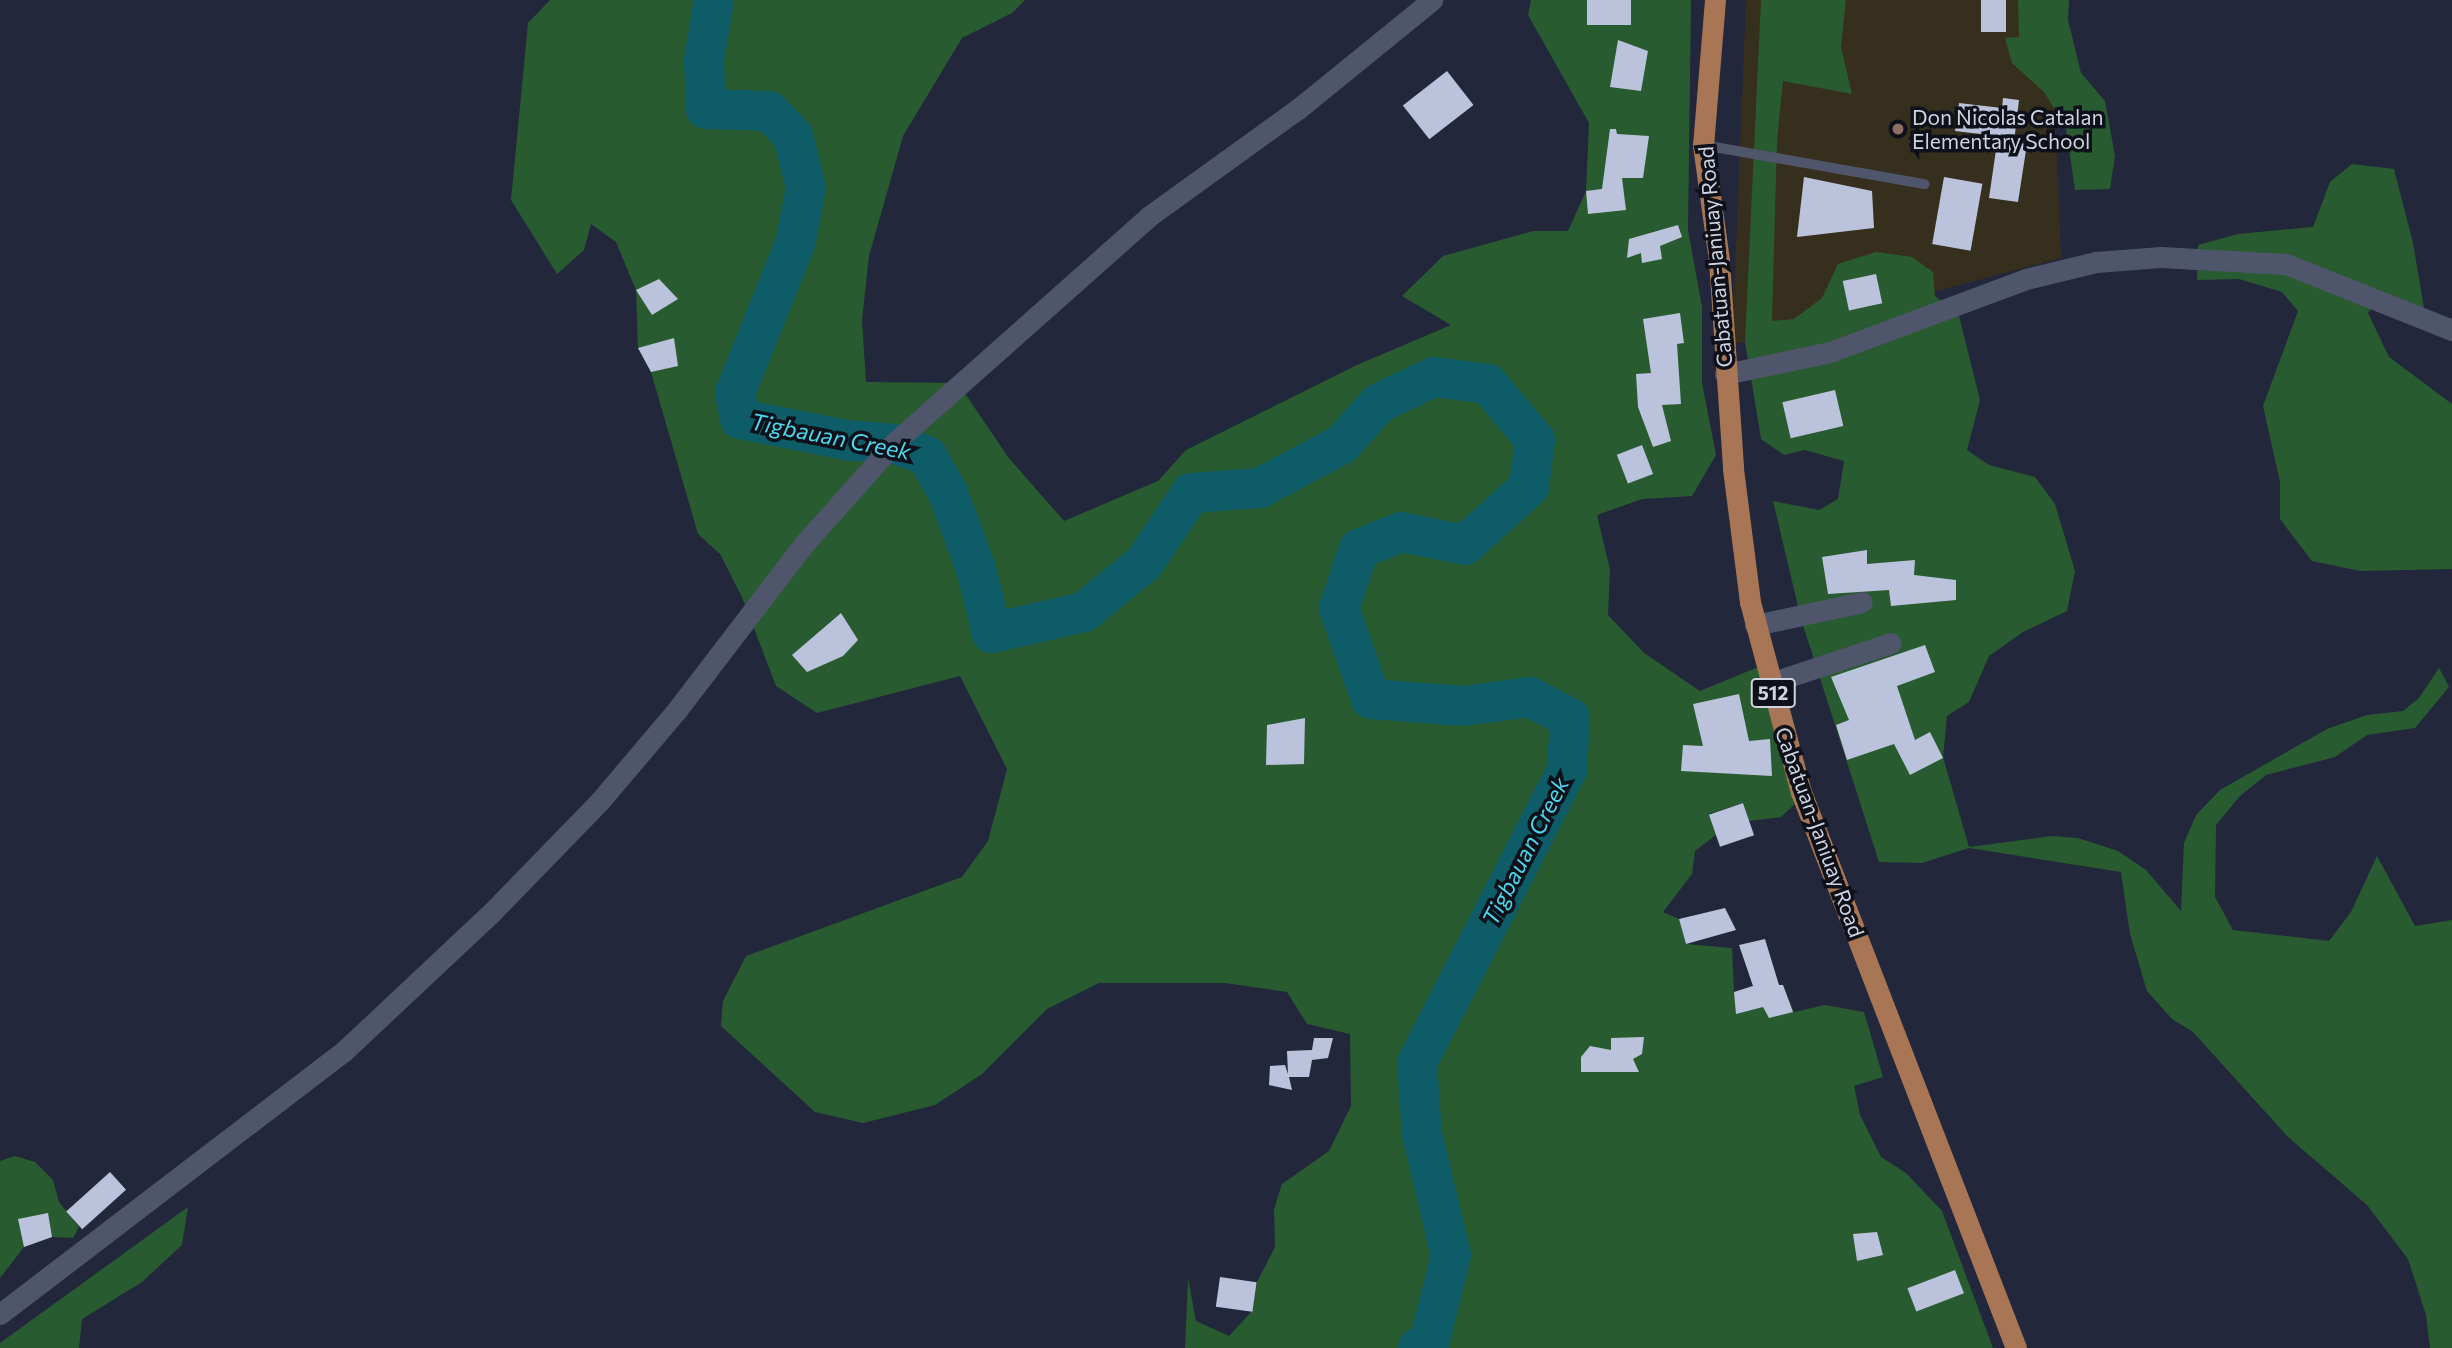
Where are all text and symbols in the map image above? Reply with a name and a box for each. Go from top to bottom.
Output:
place label: Don Nicolas Catalan Elementary School [1912,104,2103,154]
marker: Don Nicolas Catalan Elementary School [1890,121,1906,137]
street label: Cabatuan-Janiuay Road [1693,145,1737,369]
water label: Tigbauan Creek [749,407,913,465]
road number: 512 [1750,678,1796,708]
street label: Cabatuan-Janiuay Road [1770,723,1870,941]
water label: Tigbauan Creek [1476,772,1574,930]

